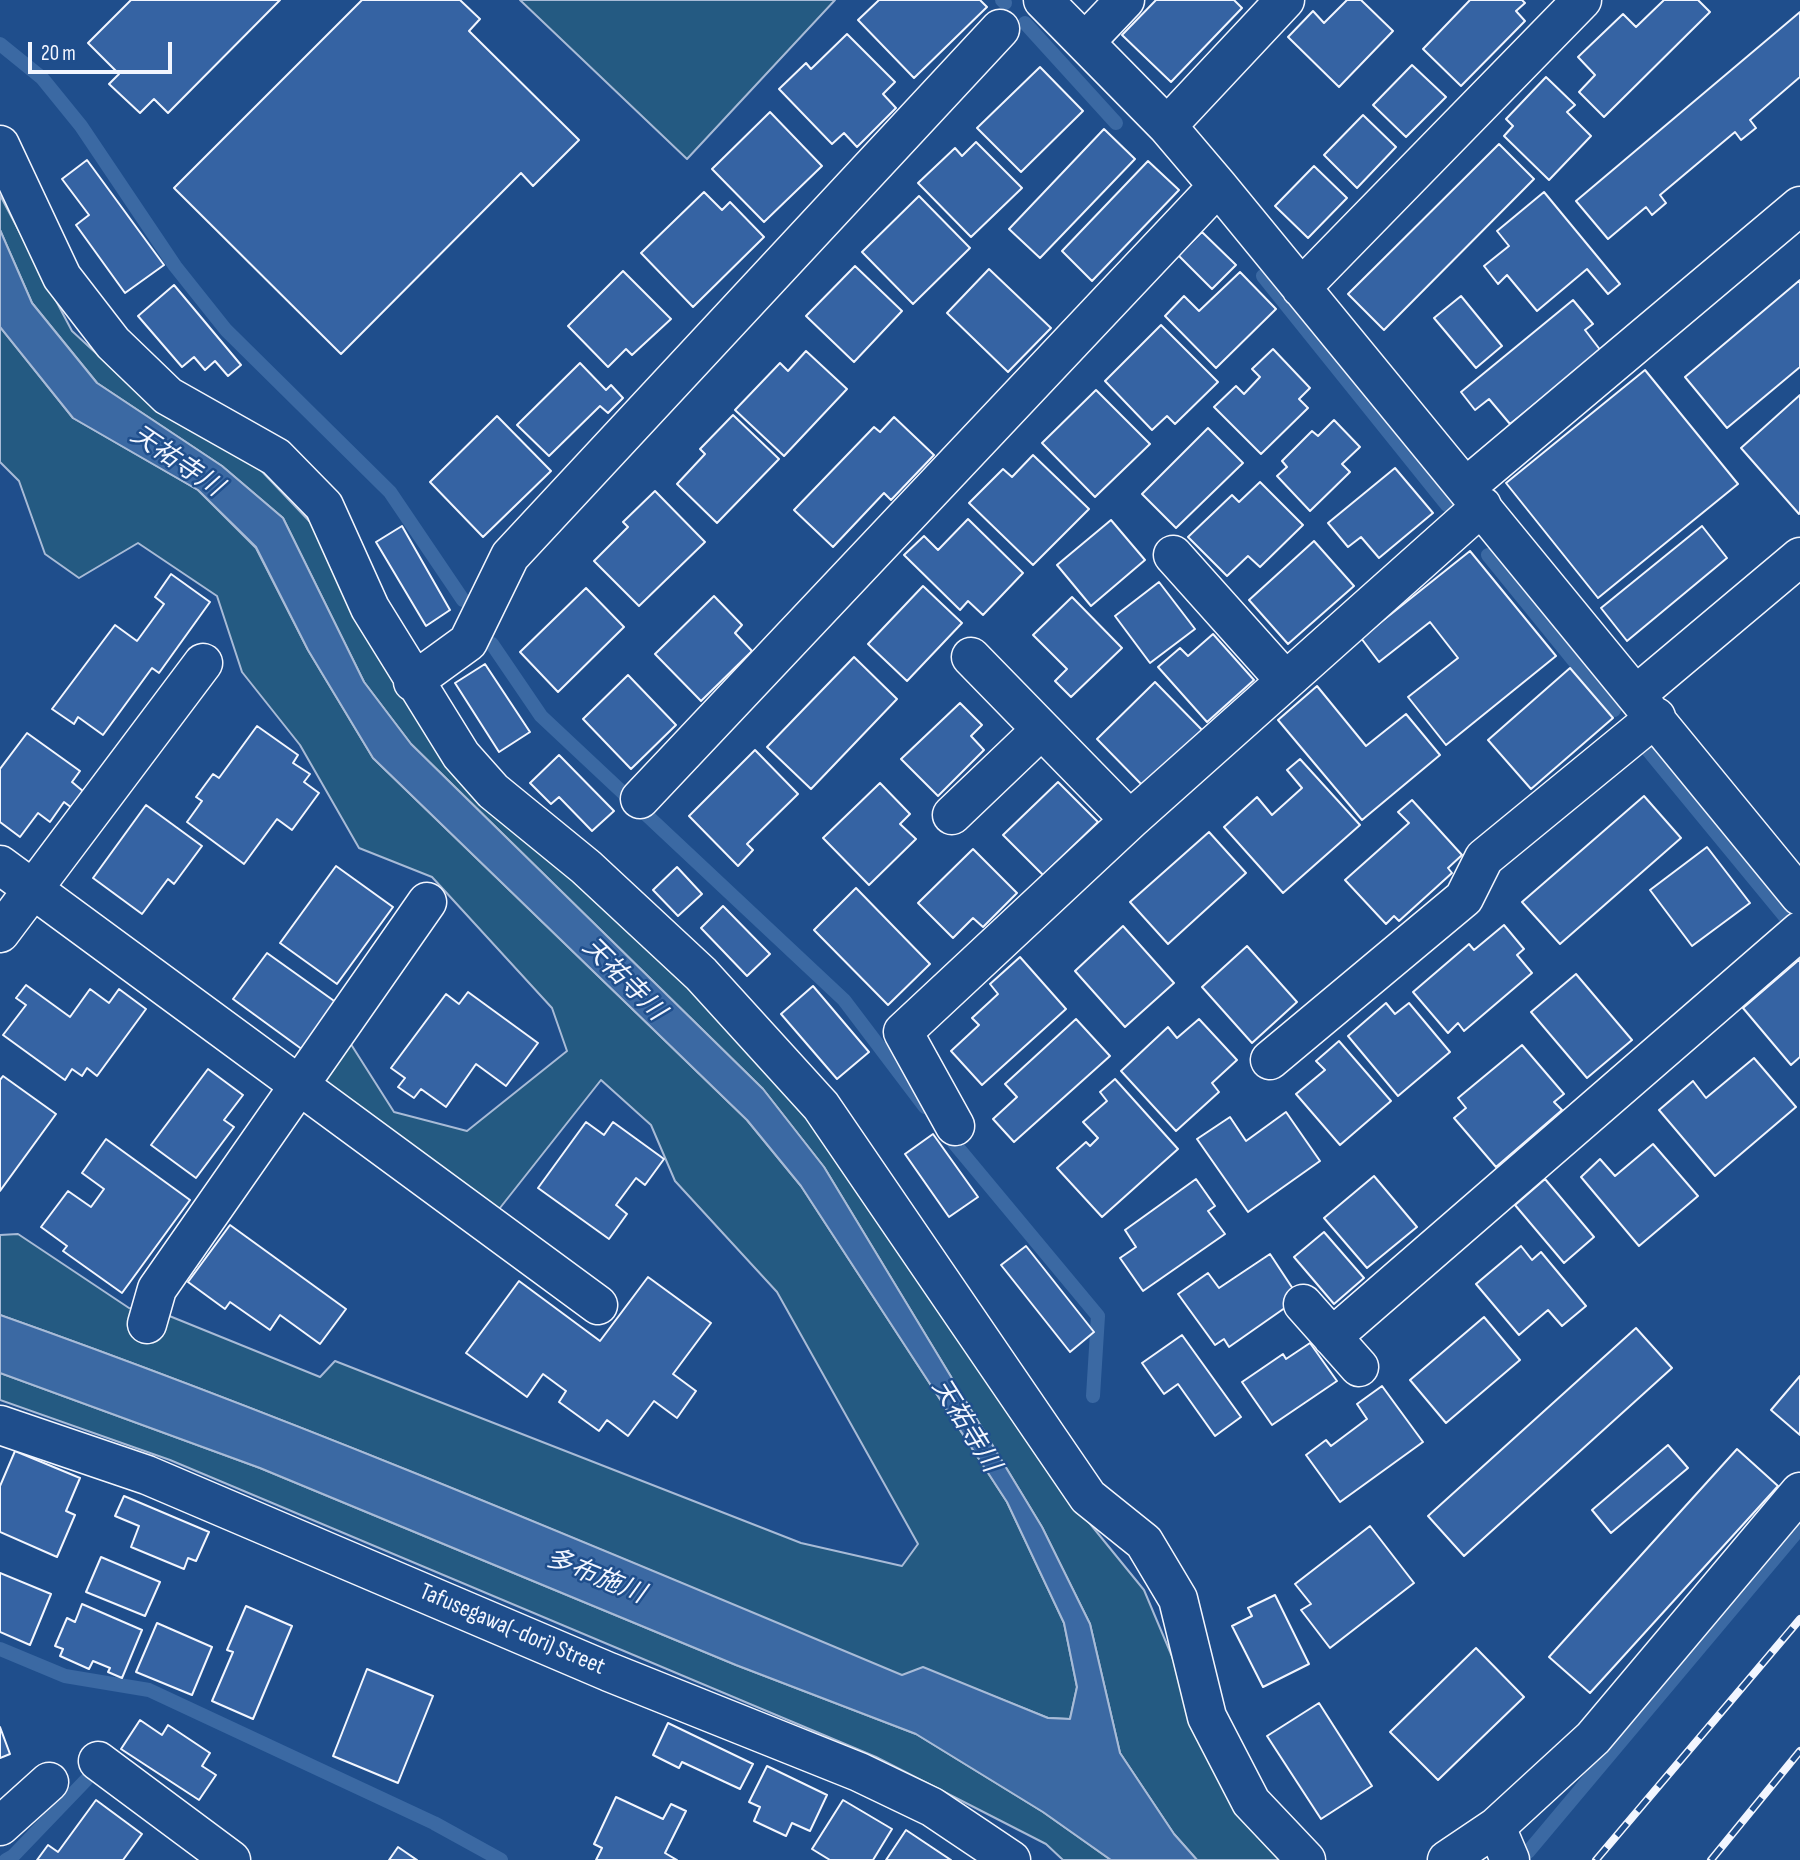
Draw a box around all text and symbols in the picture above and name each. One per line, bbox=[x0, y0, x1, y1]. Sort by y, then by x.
scale bar bbox=[32, 28, 175, 72]
text: 20 m bbox=[41, 41, 76, 66]
water label: 天祐寺川 bbox=[124, 420, 228, 504]
water label: 天祐寺川 bbox=[575, 932, 671, 1028]
water label: 天祐寺川 bbox=[924, 1374, 1006, 1478]
water label: 多布施川 bbox=[541, 1543, 649, 1611]
street label: Tafusegawa(-dori) Street bbox=[415, 1578, 609, 1682]

